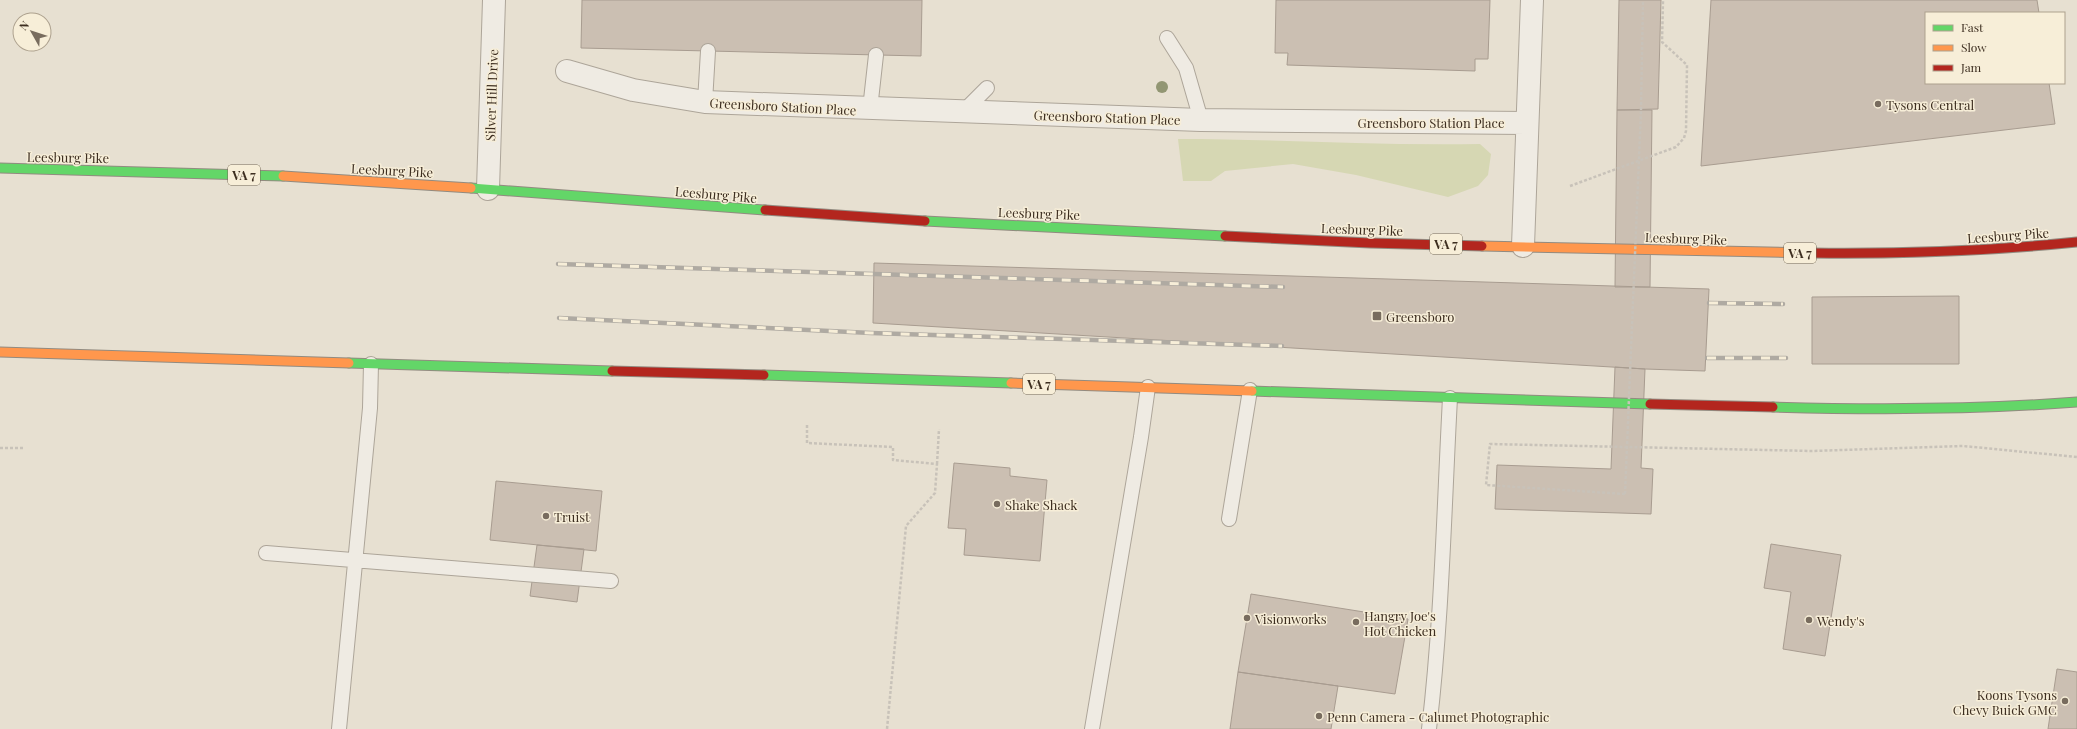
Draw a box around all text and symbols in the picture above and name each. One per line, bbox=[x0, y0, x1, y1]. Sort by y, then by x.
north arrow bbox=[12, 12, 52, 52]
legend bbox=[1925, 12, 2065, 84]
text: N bbox=[16, 18, 32, 33]
text: Fast bbox=[1961, 19, 1984, 35]
text: Slow bbox=[1961, 39, 1987, 55]
street label: Silver Hill Drive bbox=[481, 48, 501, 141]
text: Jam bbox=[1960, 59, 1982, 75]
street label: Greensboro Station Place bbox=[709, 94, 857, 118]
place label: Tysons Central bbox=[1886, 96, 1974, 113]
marker: Tysons Central bbox=[1873, 99, 1883, 109]
street label: Greensboro Station Place bbox=[1033, 106, 1181, 128]
street label: Greensboro Station Place bbox=[1358, 114, 1505, 131]
street label: Leesburg Pike bbox=[27, 148, 110, 166]
street label: Leesburg Pike bbox=[351, 159, 434, 181]
road number: VA 7 bbox=[228, 165, 260, 185]
street label: Leesburg Pike bbox=[674, 182, 758, 206]
street label: Leesburg Pike bbox=[998, 203, 1081, 223]
street label: Leesburg Pike bbox=[1321, 219, 1404, 239]
street label: Leesburg Pike bbox=[1966, 224, 2050, 246]
street label: Leesburg Pike bbox=[1645, 228, 1728, 248]
road number: VA 7 bbox=[1430, 234, 1462, 254]
road number: VA 7 bbox=[1784, 243, 1816, 263]
place label: Greensboro bbox=[1386, 308, 1454, 325]
marker: Greensboro bbox=[1371, 310, 1383, 322]
road number: VA 7 bbox=[1023, 374, 1055, 394]
place label: Shake Shack bbox=[1005, 496, 1078, 513]
marker: Shake Shack bbox=[992, 499, 1002, 509]
place label: Truist bbox=[554, 508, 590, 525]
marker: Truist bbox=[541, 511, 551, 521]
place label: Hangry Joe's Hot Chicken bbox=[1364, 607, 1436, 639]
place label: Visionworks bbox=[1254, 610, 1327, 627]
place label: Wendy's bbox=[1816, 612, 1865, 629]
marker: Visionworks bbox=[1242, 613, 1252, 623]
marker: Wendy's bbox=[1804, 615, 1814, 625]
marker: Hangry Joe's Hot Chicken bbox=[1351, 617, 1361, 627]
place label: Koons Tysons Chevy Buick GMC bbox=[1953, 686, 2057, 718]
marker: Koons Tysons Chevy Buick GMC bbox=[2060, 696, 2070, 706]
place label: Penn Camera - Calumet Photographic bbox=[1327, 708, 1549, 725]
marker: Penn Camera - Calumet Photographic bbox=[1314, 711, 1324, 721]

